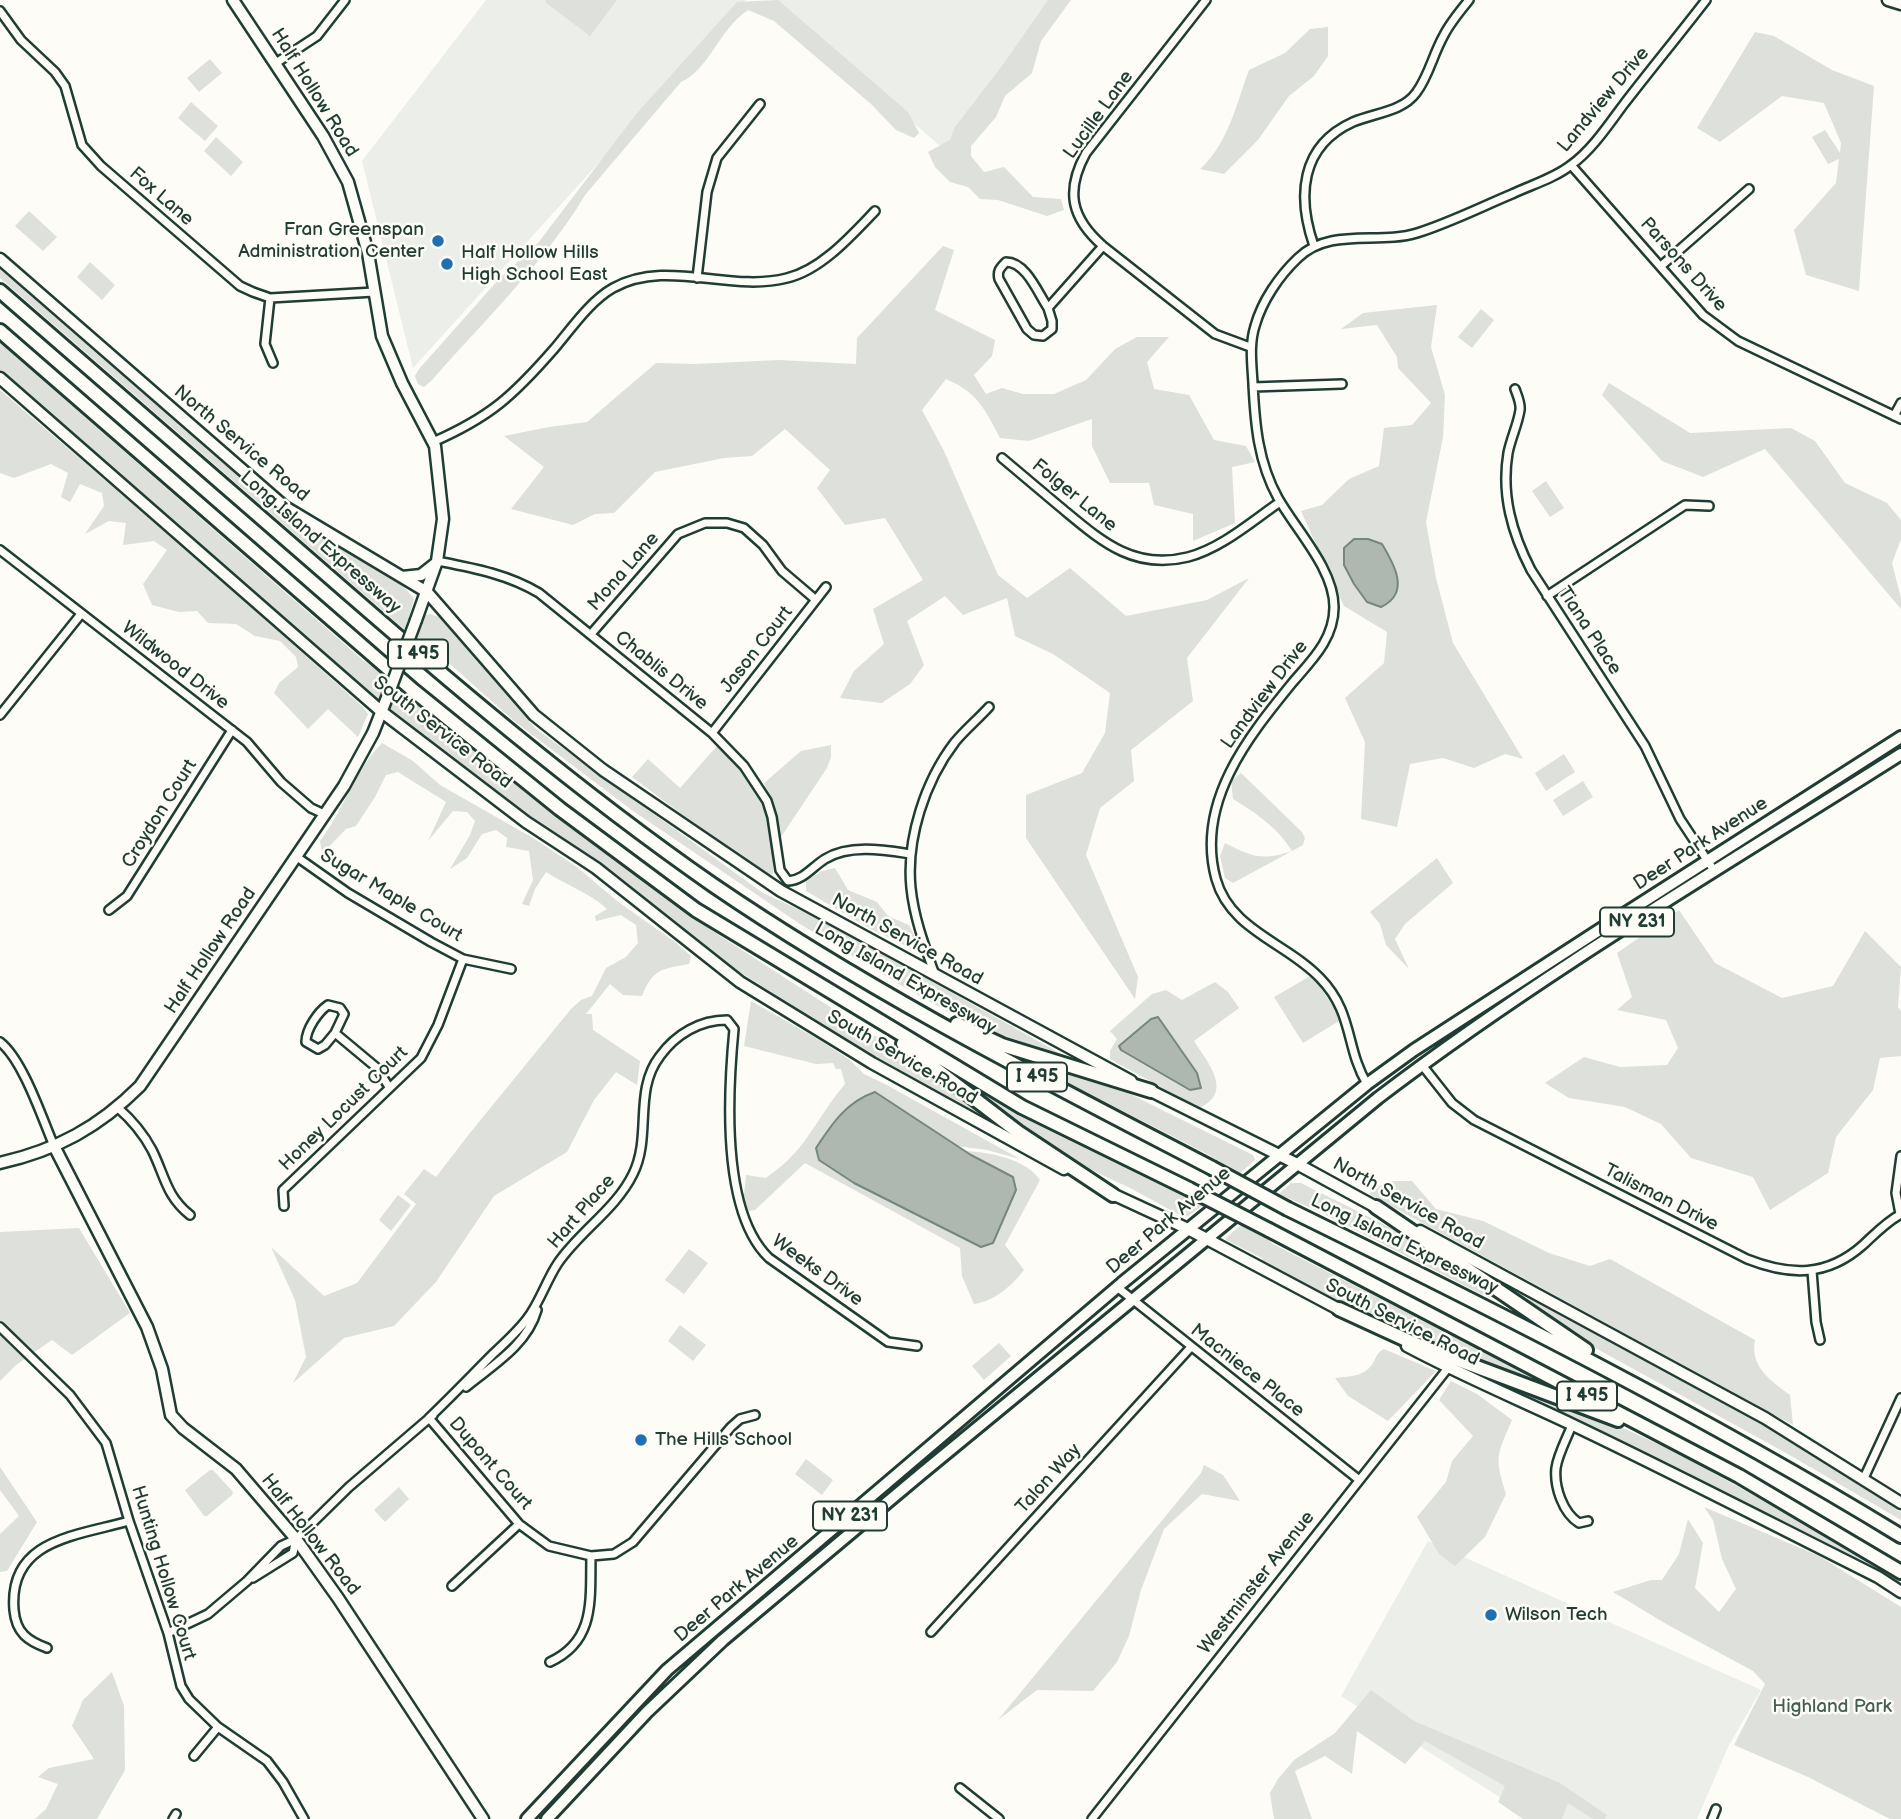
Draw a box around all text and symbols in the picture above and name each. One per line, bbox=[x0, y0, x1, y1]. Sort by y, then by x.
street label: Half Hollow Road bbox=[265, 24, 363, 162]
street label: Landview Drive bbox=[1553, 43, 1655, 157]
street label: Lucille Lane bbox=[1059, 66, 1139, 164]
street label: Fox Lane bbox=[124, 163, 198, 231]
street label: Parsons Drive bbox=[1635, 213, 1731, 317]
place label: Fran Greenspan Administration Center bbox=[238, 219, 424, 263]
marker: Fran Greenspan Administration Center bbox=[430, 233, 446, 249]
place label: Half Hollow Hills High School East bbox=[461, 242, 608, 286]
marker: Half Hollow Hills High School East bbox=[439, 256, 455, 272]
street label: North Service Road bbox=[169, 381, 313, 507]
street label: Folger Lane bbox=[1027, 455, 1121, 537]
street label: Long Island Expressway bbox=[235, 467, 405, 619]
street label: Mona Lane bbox=[584, 528, 664, 616]
street label: Tiana Place bbox=[1552, 583, 1626, 679]
street label: Jason Court bbox=[716, 602, 798, 698]
street label: Wildwood Drive bbox=[117, 617, 233, 715]
street label: Chablis Drive bbox=[610, 626, 712, 716]
street label: Landview Drive bbox=[1217, 636, 1313, 754]
road number: I 495 bbox=[388, 640, 448, 668]
street label: South Service Road bbox=[368, 672, 516, 794]
street label: Croydon Court bbox=[118, 755, 202, 873]
street label: Deer Park Avenue bbox=[1630, 792, 1772, 896]
street label: Sugar Maple Court bbox=[316, 844, 466, 948]
street label: Half Hollow Road bbox=[160, 884, 262, 1018]
street label: North Service Road bbox=[827, 889, 987, 991]
road number: NY 231 bbox=[1600, 908, 1674, 937]
street label: Long Island Expressway bbox=[810, 918, 1000, 1040]
street label: South Service Road bbox=[823, 1006, 981, 1110]
street label: Honey Locust Court bbox=[275, 1042, 413, 1176]
road number: I 495 bbox=[1007, 1062, 1067, 1092]
street label: North Service Road bbox=[1328, 1153, 1488, 1255]
street label: Talisman Drive bbox=[1600, 1159, 1722, 1237]
street label: Deer Park Avenue bbox=[1102, 1162, 1236, 1280]
street label: Hart Place bbox=[544, 1170, 620, 1254]
street label: Long Island Expressway bbox=[1307, 1190, 1501, 1300]
street label: Weeks Drive bbox=[767, 1230, 867, 1312]
street label: South Service Road bbox=[1321, 1274, 1483, 1372]
street label: Macniece Place bbox=[1185, 1319, 1309, 1423]
road number: I 495 bbox=[1557, 1381, 1617, 1410]
street label: Dupont Court bbox=[444, 1413, 536, 1515]
place label: The Hills School bbox=[655, 1429, 792, 1451]
marker: The Hills School bbox=[633, 1432, 649, 1448]
street label: Talon Way bbox=[1012, 1439, 1086, 1519]
street label: Half Hollow Road bbox=[256, 1470, 364, 1600]
street label: Hunting Hollow Court bbox=[126, 1483, 200, 1663]
road number: NY 231 bbox=[813, 1502, 887, 1531]
street label: Westminster Avenue bbox=[1194, 1507, 1320, 1659]
street label: Deer Park Avenue bbox=[670, 1530, 804, 1648]
place label: Wilson Tech bbox=[1505, 1604, 1607, 1626]
marker: Wilson Tech bbox=[1483, 1607, 1499, 1623]
park label: Highland Park bbox=[1772, 1696, 1892, 1718]

